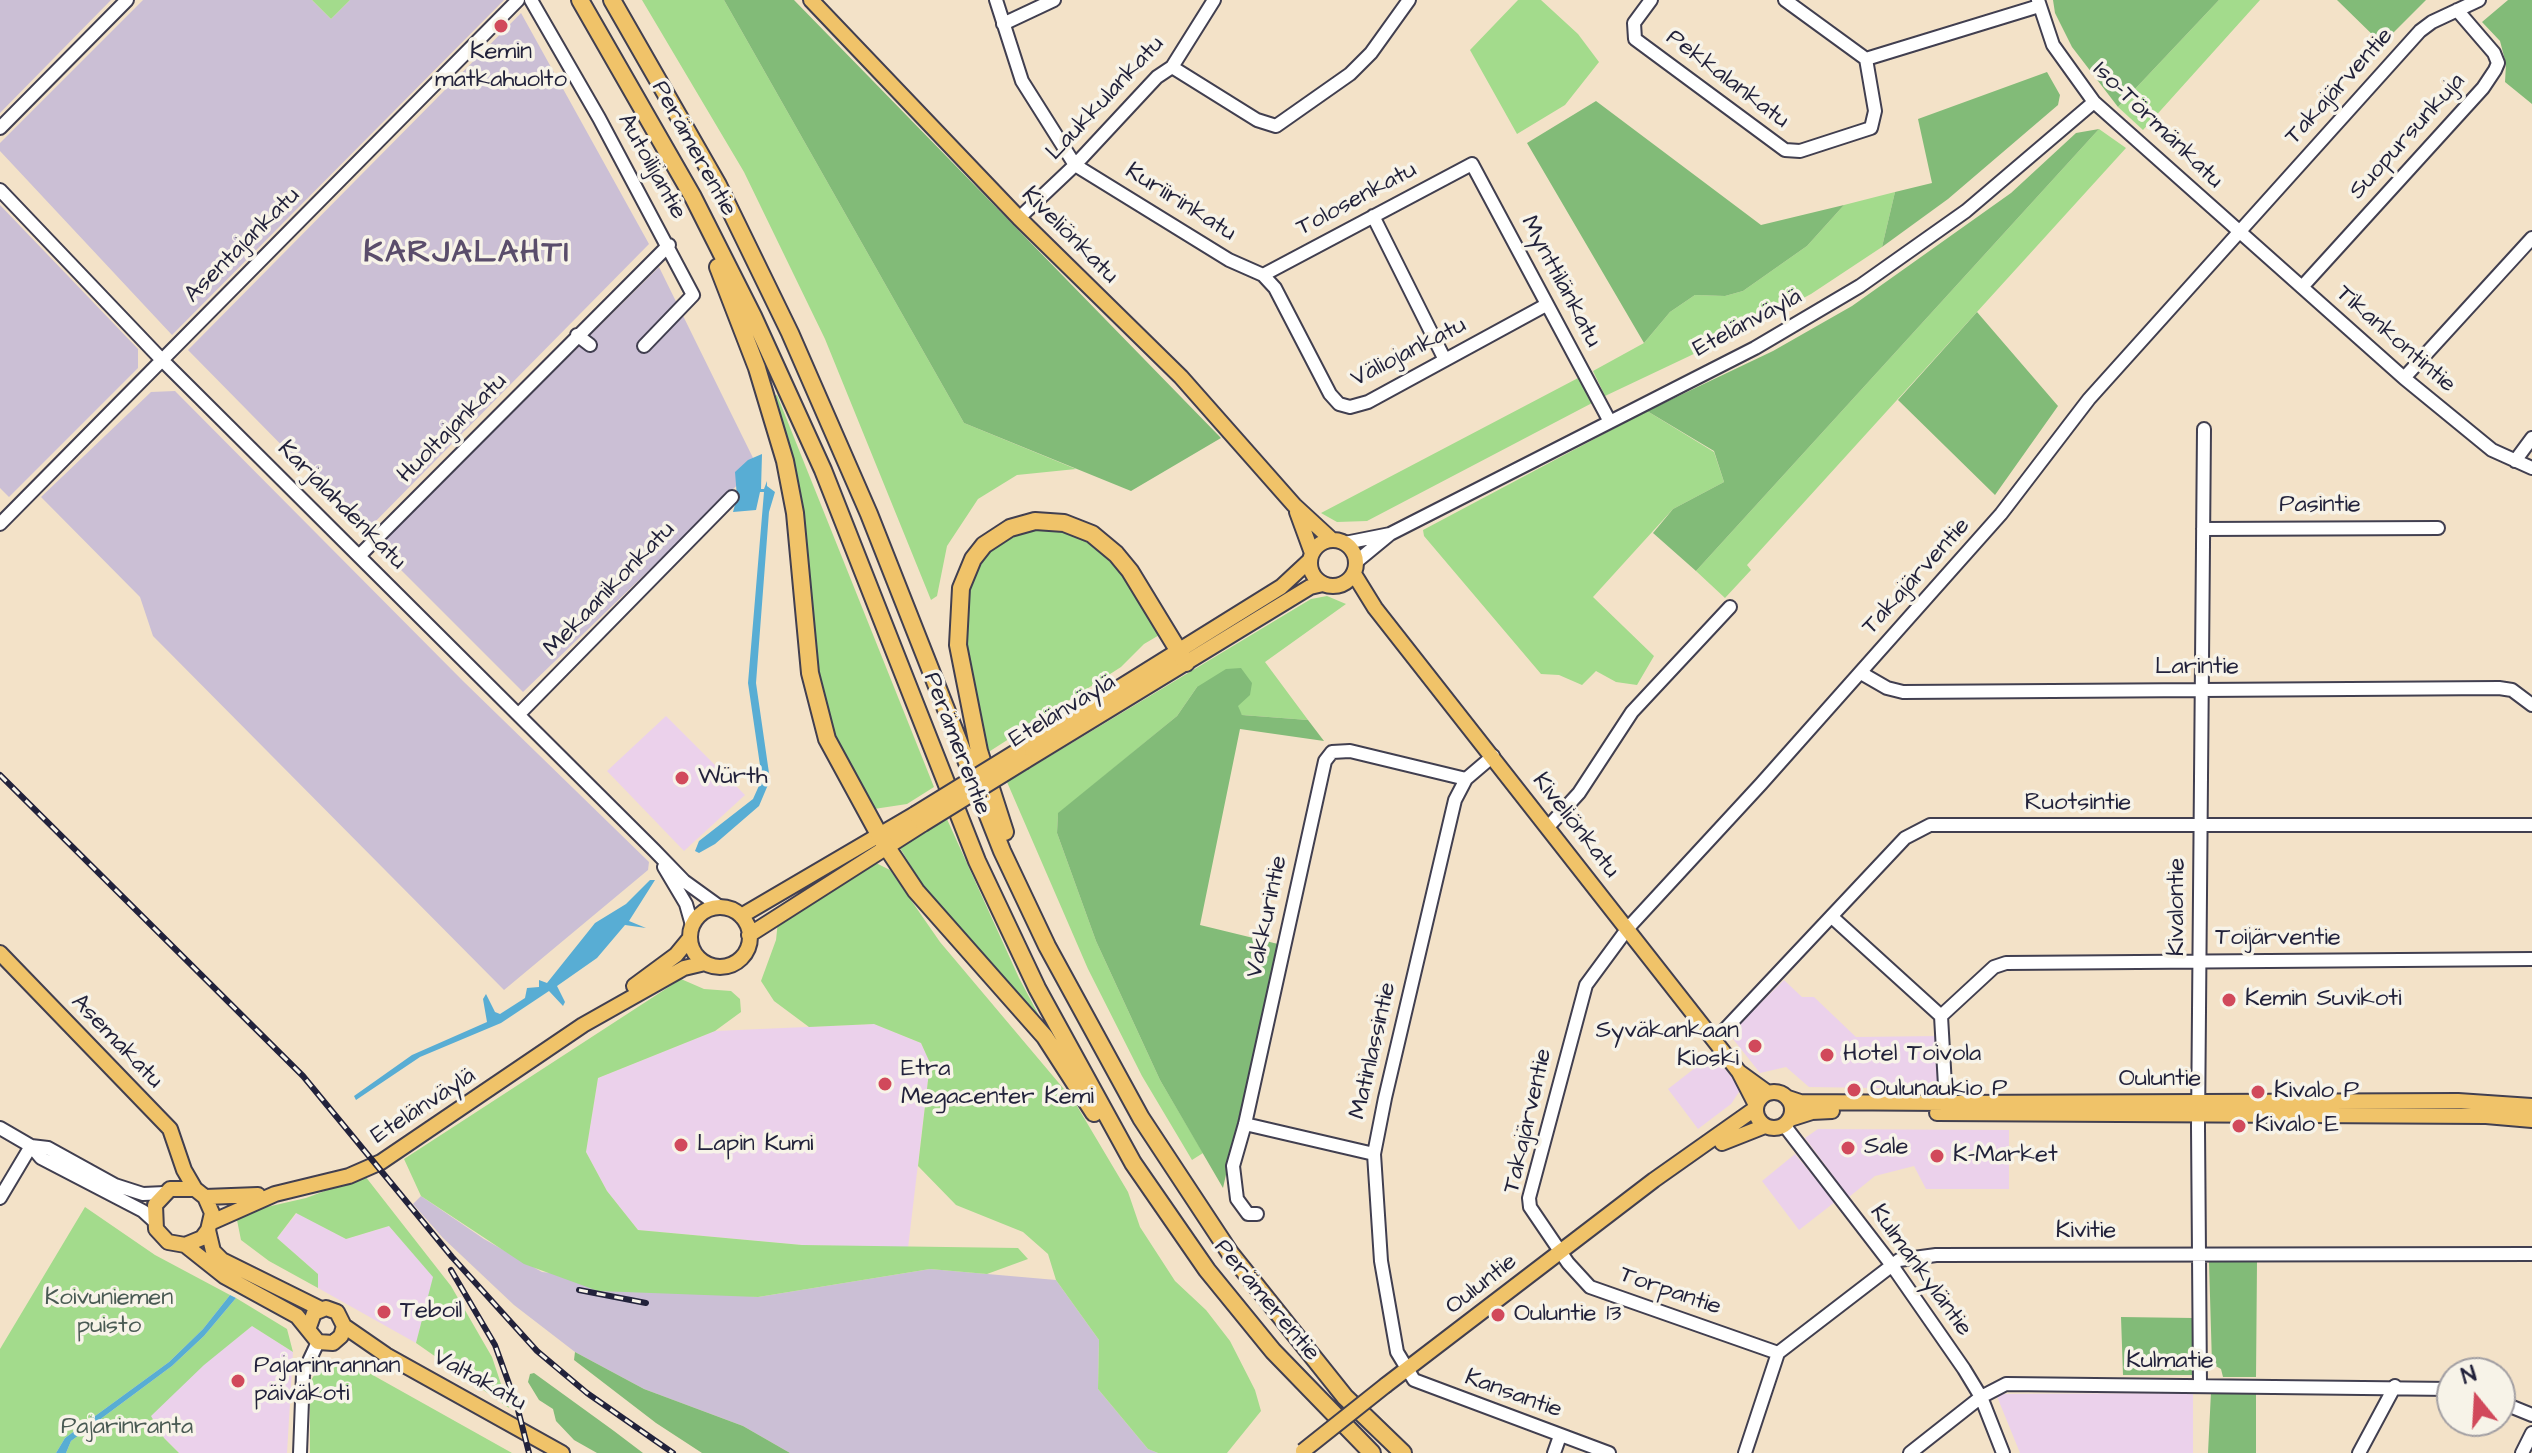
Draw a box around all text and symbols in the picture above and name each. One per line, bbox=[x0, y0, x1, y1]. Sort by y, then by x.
marker: Kemin matkahuolto bbox=[492, 17, 510, 35]
street label: Takajärventie bbox=[2280, 23, 2400, 151]
street label: Pekkalankatu bbox=[1660, 24, 1794, 136]
street label: Laukkulankatu bbox=[1041, 31, 1171, 167]
place label: Kemin matkahuolto bbox=[435, 39, 567, 95]
street label: Iso-Törmänkatu bbox=[2086, 57, 2228, 195]
street label: Suopursunkuja bbox=[2344, 68, 2472, 206]
street label: Perämerentie bbox=[644, 76, 742, 222]
street label: Autoilijantie bbox=[610, 109, 692, 225]
street label: Tolosenkatu bbox=[1292, 156, 1422, 244]
street label: Kuriirinkatu bbox=[1119, 158, 1241, 248]
street label: Asentajankatu bbox=[179, 182, 307, 310]
street label: Kiveliönkatu bbox=[1015, 182, 1123, 290]
street label: Mynttilänkatu bbox=[1513, 211, 1607, 353]
district label: KARJALAHTI bbox=[364, 235, 570, 273]
street label: Tikankontintie bbox=[2329, 280, 2461, 400]
street label: Etelänväylä bbox=[1689, 283, 1807, 365]
street label: Väliojankatu bbox=[1347, 312, 1471, 394]
street label: Huoltajankatu bbox=[392, 368, 514, 490]
street label: Karjalahdenkatu bbox=[271, 436, 411, 576]
street label: Pasintie bbox=[2279, 492, 2361, 520]
street label: Takajärventie bbox=[1857, 513, 1977, 641]
street label: Mekaanikonkatu bbox=[538, 516, 682, 664]
street label: Larintie bbox=[2155, 654, 2239, 682]
street label: Perämerentie bbox=[916, 669, 996, 819]
street label: Etelänväylä bbox=[1005, 669, 1121, 755]
place label: Würth bbox=[698, 764, 768, 792]
street label: Kiveliönkatu bbox=[1525, 768, 1625, 884]
marker: Würth bbox=[673, 769, 691, 787]
street label: Ruotsintie bbox=[2025, 790, 2131, 818]
street label: Vakkurintie bbox=[1241, 853, 1295, 981]
street label: Kivalontie bbox=[2164, 858, 2192, 956]
street label: Toijärventie bbox=[2215, 925, 2341, 953]
street label: Matinlassintie bbox=[1344, 980, 1404, 1122]
place label: Kemin Suvikoti bbox=[2245, 986, 2402, 1014]
street label: Asemakatu bbox=[64, 989, 168, 1095]
marker: Kemin Suvikoti bbox=[2220, 991, 2238, 1009]
place label: Syväkankaan Kioski bbox=[1596, 1018, 1739, 1074]
marker: Syväkankaan Kioski bbox=[1746, 1037, 1764, 1055]
place label: Hotel Toivola bbox=[1843, 1041, 1981, 1069]
street label: Takajärventie bbox=[1498, 1046, 1560, 1196]
marker: Hotel Toivola bbox=[1818, 1046, 1836, 1064]
place label: Etra Megacenter Kemi bbox=[901, 1056, 1094, 1112]
street label: Etelänväylä bbox=[366, 1063, 482, 1151]
street label: Ouluntie bbox=[2119, 1066, 2201, 1094]
marker: Etra Megacenter Kemi bbox=[876, 1075, 894, 1093]
place label: Oulunaukio P bbox=[1870, 1076, 2007, 1104]
place label: Kivalo P bbox=[2274, 1078, 2359, 1106]
marker: Oulunaukio P bbox=[1845, 1081, 1863, 1099]
marker: Kivalo P bbox=[2249, 1083, 2267, 1101]
place label: Kivalo E bbox=[2255, 1112, 2339, 1140]
marker: Kivalo E bbox=[2230, 1117, 2248, 1135]
place label: Lapin Kumi bbox=[697, 1131, 813, 1159]
place label: Sale bbox=[1864, 1134, 1908, 1162]
marker: Lapin Kumi bbox=[672, 1136, 690, 1154]
marker: Sale bbox=[1839, 1139, 1857, 1157]
place label: K-Market bbox=[1953, 1142, 2058, 1170]
marker: K-Market bbox=[1928, 1147, 1946, 1165]
street label: Kulmankyläntie bbox=[1863, 1200, 1977, 1342]
street label: Kivitie bbox=[2056, 1218, 2116, 1246]
street label: Perämerentie bbox=[1207, 1234, 1325, 1368]
street label: Ouluntie bbox=[1441, 1248, 1523, 1322]
street label: Torpantie bbox=[1615, 1261, 1725, 1323]
park label: Koivuniemen puisto bbox=[45, 1285, 173, 1341]
place label: Teboil bbox=[400, 1298, 462, 1326]
place label: Ouluntie 13 bbox=[1514, 1301, 1621, 1329]
marker: Teboil bbox=[375, 1303, 393, 1321]
marker: Ouluntie 13 bbox=[1489, 1306, 1507, 1324]
street label: Valtakatu bbox=[428, 1344, 530, 1418]
street label: Kulmatie bbox=[2126, 1348, 2214, 1376]
place label: Pajarinrannan päiväkoti bbox=[254, 1353, 401, 1409]
north arrow bbox=[2436, 1357, 2516, 1437]
text: N bbox=[2458, 1359, 2480, 1392]
street label: Kansantie bbox=[1460, 1364, 1566, 1426]
marker: Pajarinrannan päiväkoti bbox=[229, 1372, 247, 1390]
park label: Pajarinranta bbox=[61, 1414, 193, 1442]

